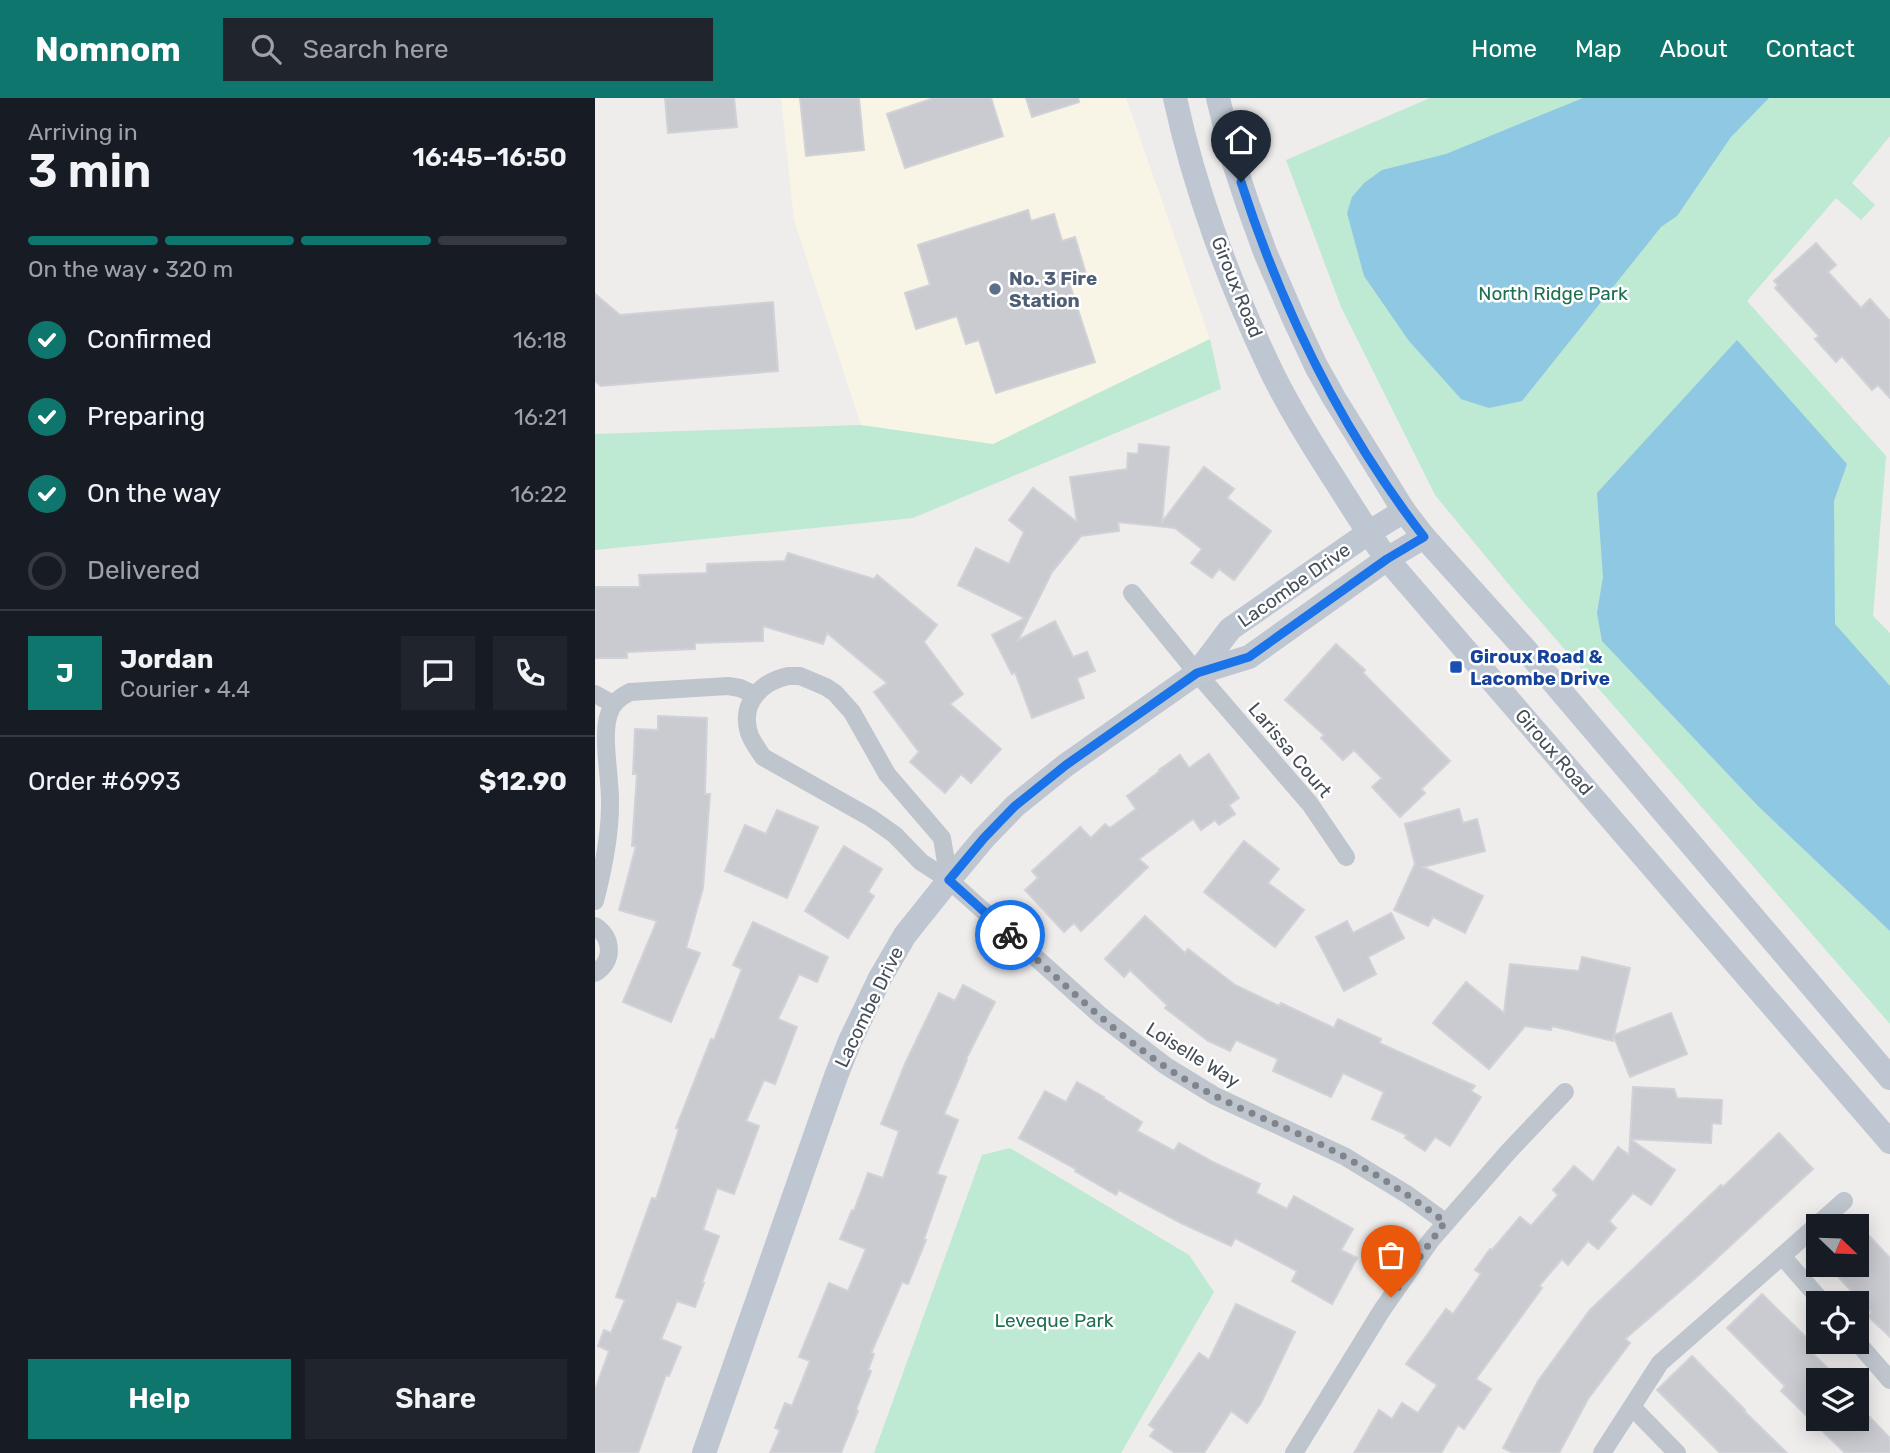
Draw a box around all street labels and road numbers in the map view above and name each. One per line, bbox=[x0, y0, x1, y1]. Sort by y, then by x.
street label: Giroux Road bbox=[1206, 233, 1268, 341]
street label: Lacombe Drive bbox=[1233, 538, 1355, 632]
street label: Larissa Court bbox=[1244, 698, 1337, 803]
street label: Giroux Road bbox=[1510, 704, 1598, 800]
street label: Lacombe Drive bbox=[830, 943, 908, 1071]
street label: Loiselle Way bbox=[1142, 1017, 1244, 1093]

